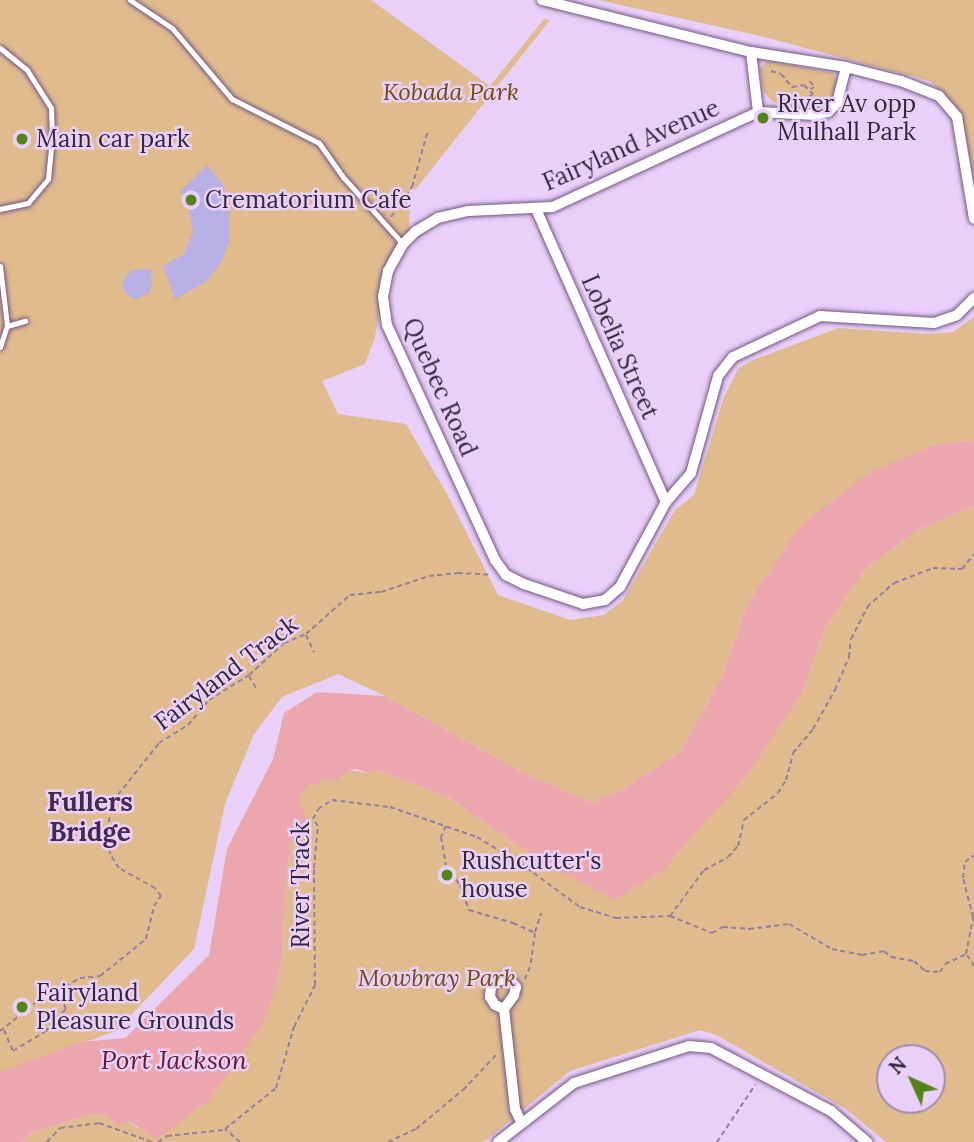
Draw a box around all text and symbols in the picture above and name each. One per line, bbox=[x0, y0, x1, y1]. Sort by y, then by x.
park label: Kobada Park bbox=[383, 78, 519, 106]
place label: River Av opp Mulhall Park bbox=[777, 90, 916, 146]
street label: Fairyland Avenue bbox=[538, 93, 724, 197]
marker: River Av opp Mulhall Park bbox=[755, 110, 771, 126]
place label: Main car park bbox=[36, 125, 190, 153]
marker: Main car park bbox=[14, 131, 30, 147]
place label: Crematorium Cafe bbox=[205, 186, 411, 214]
marker: Crematorium Cafe bbox=[183, 192, 199, 208]
street label: Lobelia Street bbox=[575, 270, 665, 424]
street label: Quebec Road bbox=[397, 314, 483, 460]
street label: Fairyland Track bbox=[149, 610, 303, 736]
district label: Fullers Bridge bbox=[47, 786, 133, 848]
street label: River Track bbox=[287, 822, 315, 948]
place label: Rushcutter's house bbox=[461, 847, 601, 903]
marker: Rushcutter's house bbox=[439, 867, 455, 883]
park label: Mowbray Park bbox=[358, 964, 516, 992]
place label: Fairyland Pleasure Grounds bbox=[36, 979, 234, 1035]
marker: Fairyland Pleasure Grounds bbox=[14, 999, 30, 1015]
water label: Port Jackson bbox=[101, 1044, 247, 1076]
north arrow bbox=[876, 1044, 946, 1114]
text: N bbox=[884, 1052, 911, 1079]

